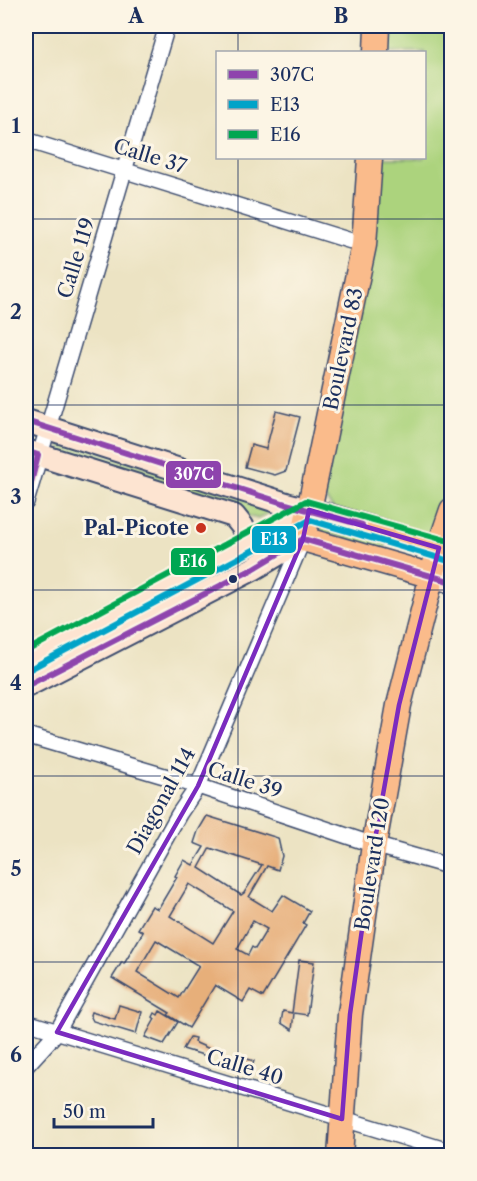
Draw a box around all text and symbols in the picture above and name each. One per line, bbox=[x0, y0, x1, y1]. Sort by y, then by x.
text: A bbox=[127, 4, 144, 28]
text: B bbox=[334, 4, 349, 28]
legend bbox=[216, 51, 426, 159]
text: 307C bbox=[270, 64, 314, 86]
text: E13 bbox=[270, 94, 300, 116]
text: 1 bbox=[12, 114, 21, 138]
text: E16 bbox=[270, 124, 301, 146]
street label: Calle 37 bbox=[111, 134, 190, 179]
street label: Calle 119 bbox=[52, 215, 100, 301]
street label: Boulevard 83 bbox=[318, 286, 368, 412]
text: 2 bbox=[10, 300, 22, 324]
line badge: 307C bbox=[165, 460, 222, 489]
text: 307C bbox=[174, 464, 214, 484]
text: 3 bbox=[10, 485, 22, 509]
place label: Pal-Picote bbox=[84, 516, 189, 540]
marker: Pal-Picote bbox=[194, 521, 208, 535]
line badge: E13 bbox=[251, 525, 297, 554]
text: E13 bbox=[260, 529, 288, 549]
line badge: E16 bbox=[170, 547, 216, 576]
text: E16 bbox=[179, 551, 208, 571]
unlabelled marker bbox=[227, 573, 239, 585]
text: 4 bbox=[10, 671, 22, 695]
street label: Diagonal 114 bbox=[122, 743, 200, 859]
street label: Calle 39 bbox=[205, 757, 285, 803]
street label: Boulevard 120 bbox=[350, 796, 394, 932]
text: 5 bbox=[10, 857, 22, 881]
text: 6 bbox=[10, 1043, 22, 1067]
street label: Calle 40 bbox=[204, 1044, 286, 1090]
scale bar bbox=[54, 1091, 153, 1129]
text: 50 m bbox=[63, 1101, 106, 1123]

